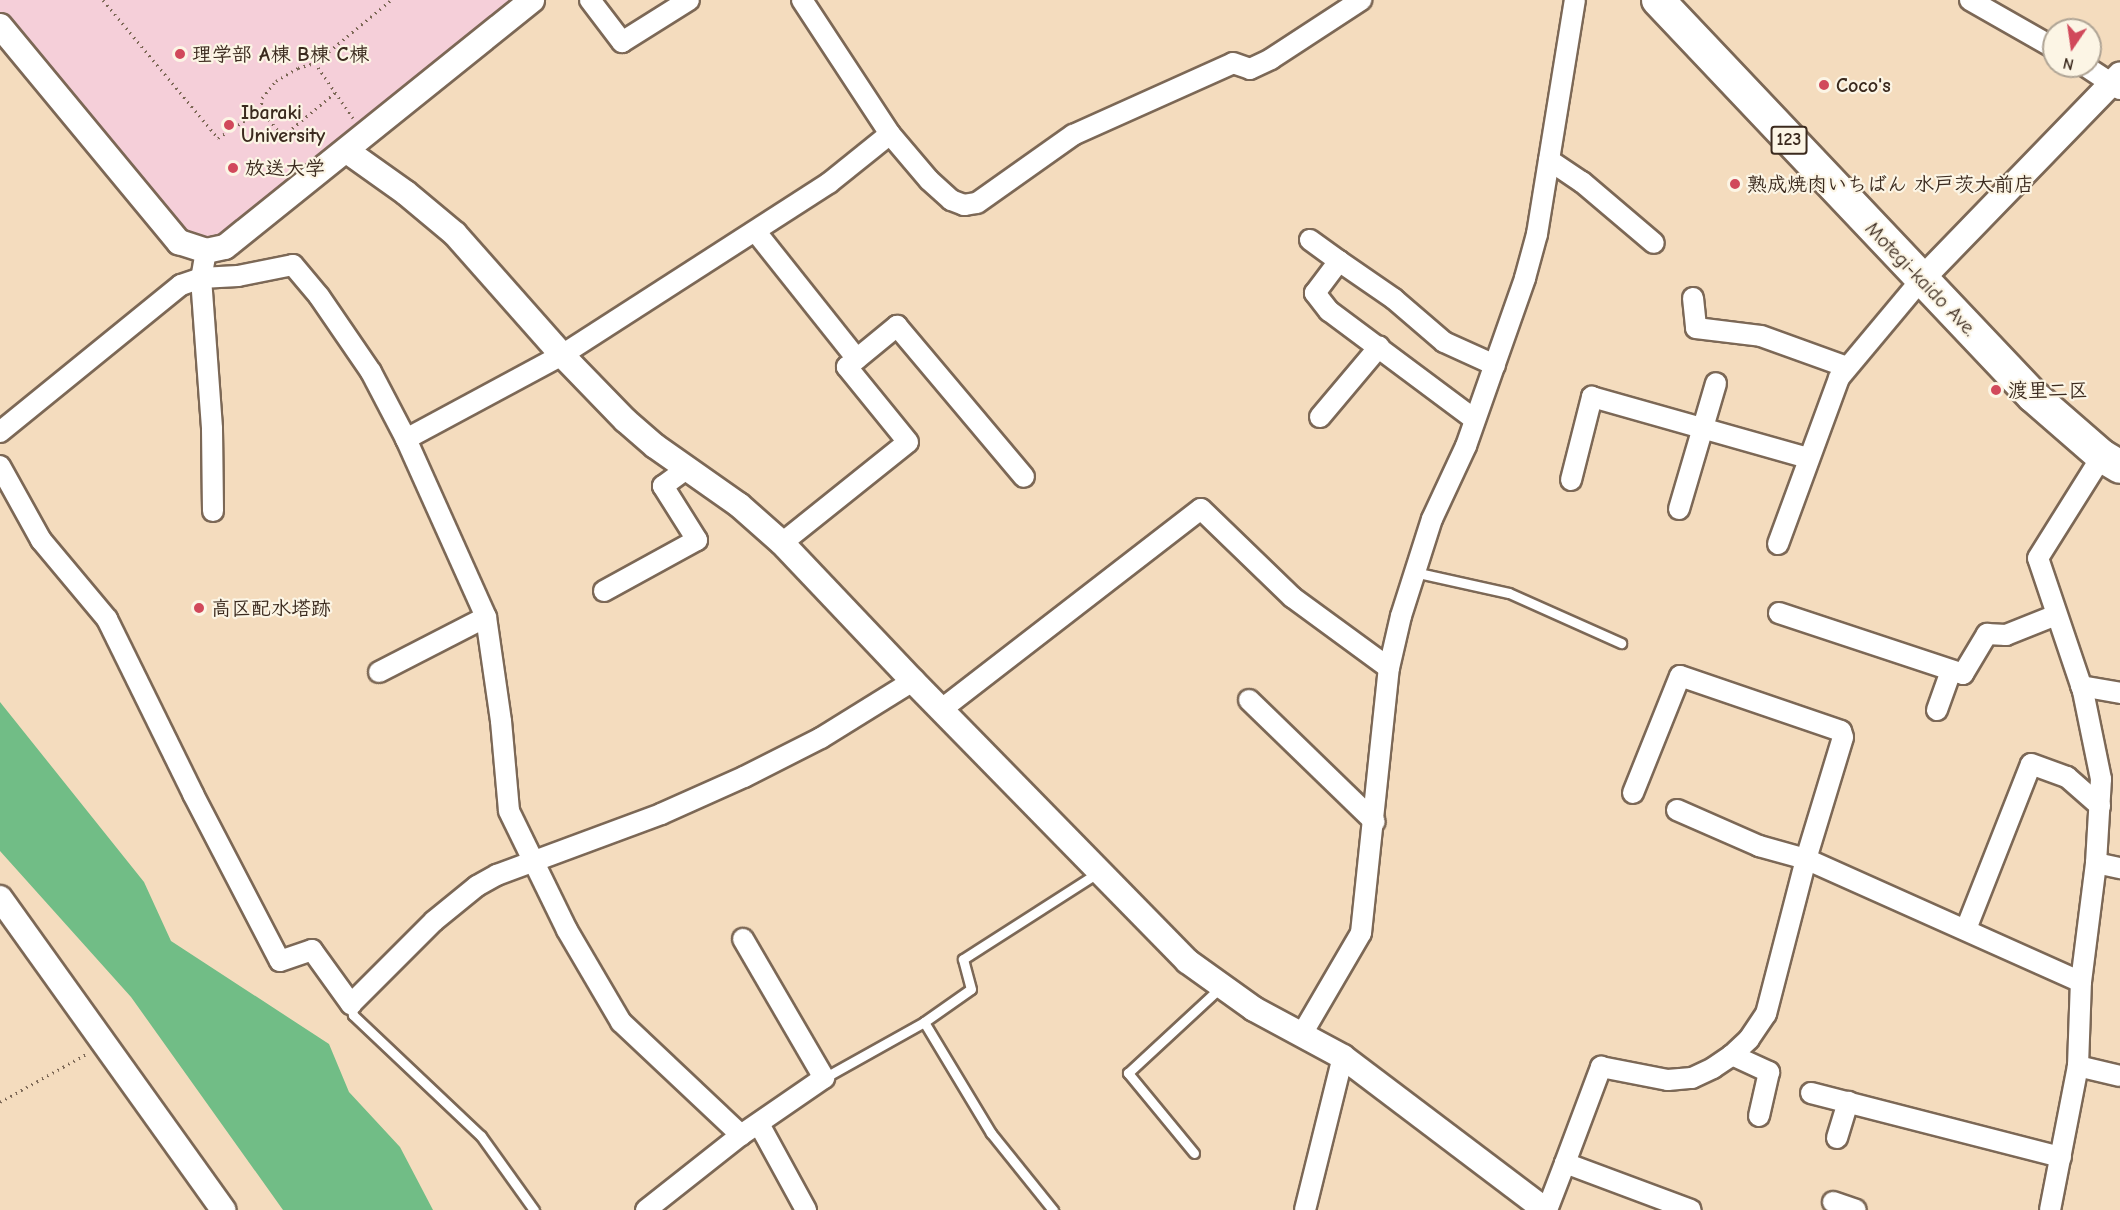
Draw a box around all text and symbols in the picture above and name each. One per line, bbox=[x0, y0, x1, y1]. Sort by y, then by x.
north arrow bbox=[2042, 18, 2102, 78]
place label: 理学部 A棟 B棟 C棟 bbox=[192, 42, 369, 66]
marker: 理学部 A棟 B棟 C棟 bbox=[173, 47, 187, 61]
text: N bbox=[2061, 54, 2076, 74]
place label: Coco's bbox=[1836, 73, 1891, 97]
marker: Coco's bbox=[1817, 78, 1831, 92]
place label: Ibaraki University bbox=[241, 101, 325, 148]
marker: Ibaraki University bbox=[222, 118, 236, 132]
road number: 123 bbox=[1770, 125, 1808, 155]
place label: 放送大学 bbox=[245, 156, 325, 180]
marker: 放送大学 bbox=[226, 161, 240, 175]
place label: 熟成焼肉いちばん 水戸茨大前店 bbox=[1747, 172, 2034, 196]
marker: 熟成焼肉いちばん 水戸茨大前店 bbox=[1728, 177, 1742, 191]
street label: Motegi-kaido Ave. bbox=[1860, 217, 1982, 341]
place label: 渡里二区 bbox=[2008, 378, 2088, 402]
marker: 渡里二区 bbox=[1989, 383, 2003, 397]
place label: 高区配水塔跡 bbox=[211, 596, 331, 620]
marker: 高区配水塔跡 bbox=[192, 601, 206, 615]

